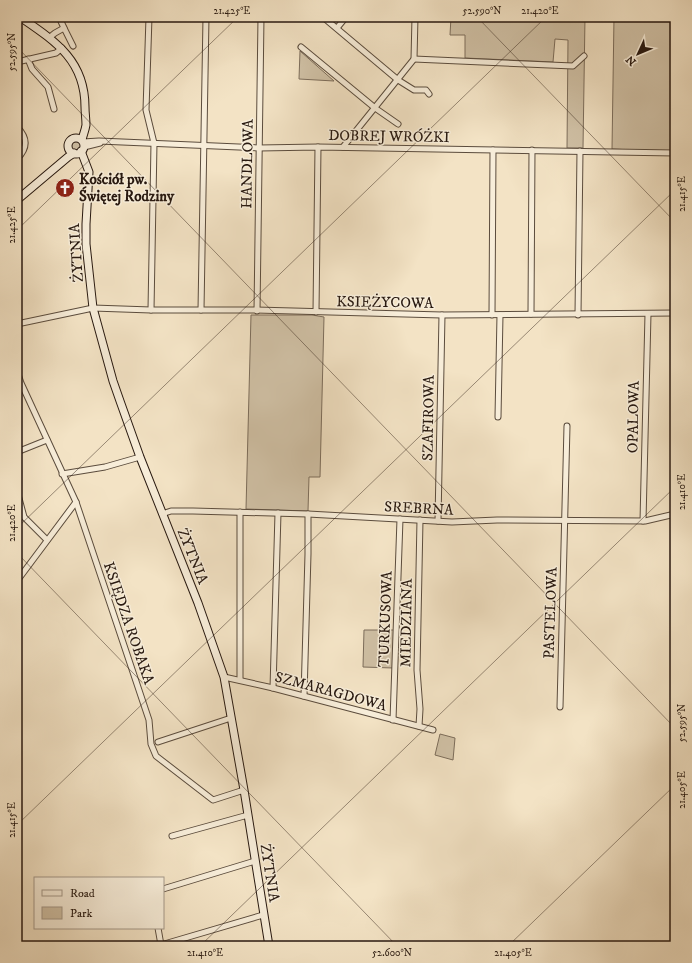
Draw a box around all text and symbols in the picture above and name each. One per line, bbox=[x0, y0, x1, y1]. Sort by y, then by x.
text: 21.425°E bbox=[214, 5, 250, 17]
text: 52.590°N bbox=[462, 5, 502, 17]
text: 21.420°E bbox=[521, 5, 559, 17]
text: 52.595°N bbox=[6, 33, 18, 71]
north arrow bbox=[618, 34, 658, 74]
text: N bbox=[623, 52, 640, 68]
street label: HANDLOWA bbox=[237, 119, 258, 209]
street label: DOBREJ WRÓŻKI bbox=[328, 126, 450, 147]
place label: Kościół pw. Świętej Rodziny bbox=[79, 170, 175, 206]
text: 21.415°E bbox=[676, 176, 688, 212]
church icon: Kościół pw. Świętej Rodziny bbox=[54, 177, 76, 199]
text: 21.425°E bbox=[6, 207, 18, 243]
street label: ŻYTNIA bbox=[65, 223, 88, 283]
street label: KSIĘŻYCOWA bbox=[336, 292, 434, 313]
street label: SZAFIROWA bbox=[418, 375, 439, 461]
street label: OPALOWA bbox=[623, 380, 644, 453]
text: 21.410°E bbox=[676, 474, 688, 510]
street label: SREBRNA bbox=[384, 497, 455, 520]
text: 21.420°E bbox=[6, 504, 18, 542]
street label: ŻYTNIA bbox=[173, 525, 213, 587]
street label: KSIĘDZA ROBAKA bbox=[99, 559, 159, 687]
street label: PASTELOWA bbox=[539, 566, 562, 659]
street label: TURKUSOWA bbox=[374, 570, 397, 667]
street label: MIEDZIANA bbox=[396, 578, 417, 667]
street label: SZMARAGDOWA bbox=[273, 667, 389, 716]
text: 52.595°N bbox=[676, 704, 688, 742]
text: 21.405°E bbox=[676, 771, 688, 809]
text: 21.415°E bbox=[6, 802, 18, 838]
street label: ŻYTNIA bbox=[256, 843, 284, 904]
legend bbox=[34, 877, 164, 929]
text: Road bbox=[70, 886, 95, 901]
text: Park bbox=[70, 906, 92, 921]
text: 21.410°E bbox=[187, 947, 223, 959]
text: 52.600°N bbox=[372, 947, 412, 959]
text: 21.405°E bbox=[494, 947, 532, 959]

